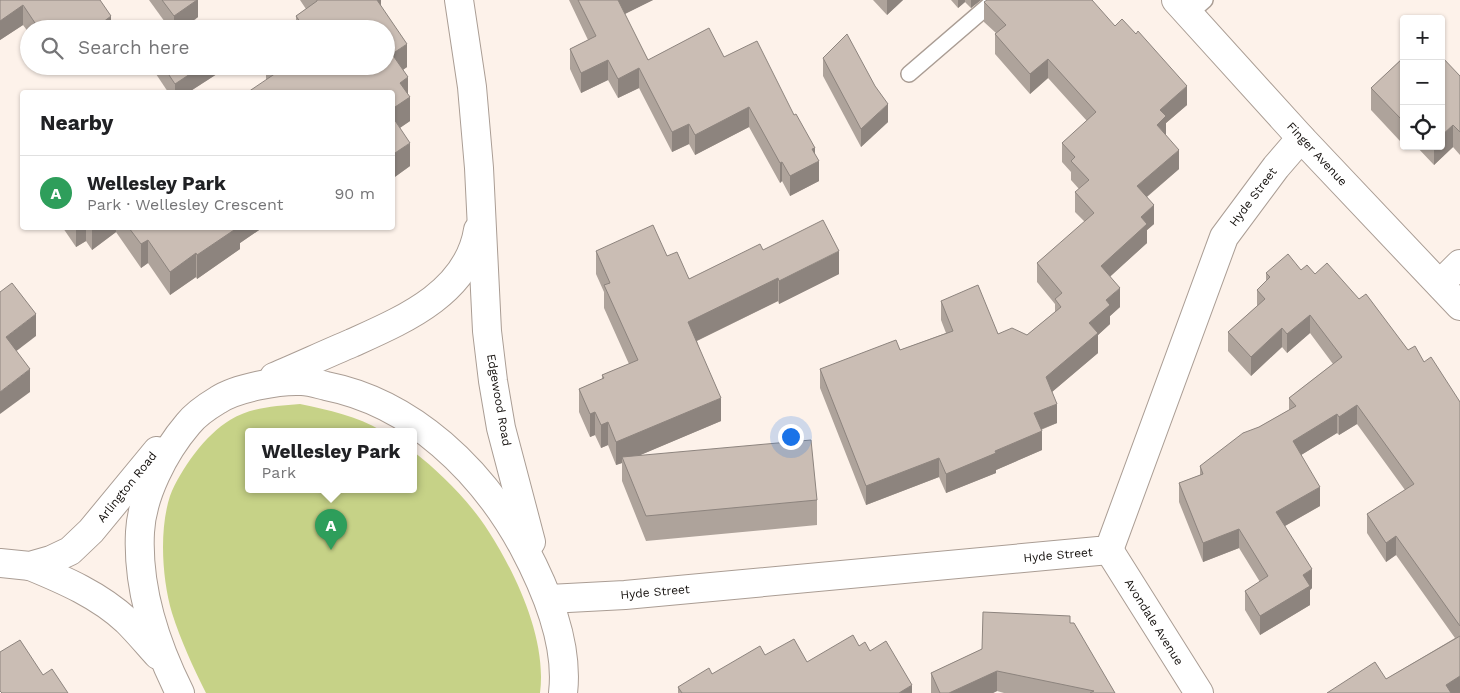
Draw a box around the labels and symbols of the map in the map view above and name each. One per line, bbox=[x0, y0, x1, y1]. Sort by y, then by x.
street label: Finger Avenue bbox=[1284, 119, 1350, 189]
street label: Hyde Street bbox=[1226, 165, 1280, 229]
street label: Edgewood Road bbox=[484, 353, 514, 447]
your location bbox=[778, 424, 804, 450]
street label: Arlington Road bbox=[94, 449, 160, 525]
pin: A bbox=[315, 509, 347, 550]
street label: Hyde Street bbox=[1023, 545, 1093, 565]
street label: Avondale Avenue bbox=[1122, 576, 1186, 668]
street label: Hyde Street bbox=[620, 582, 690, 602]

